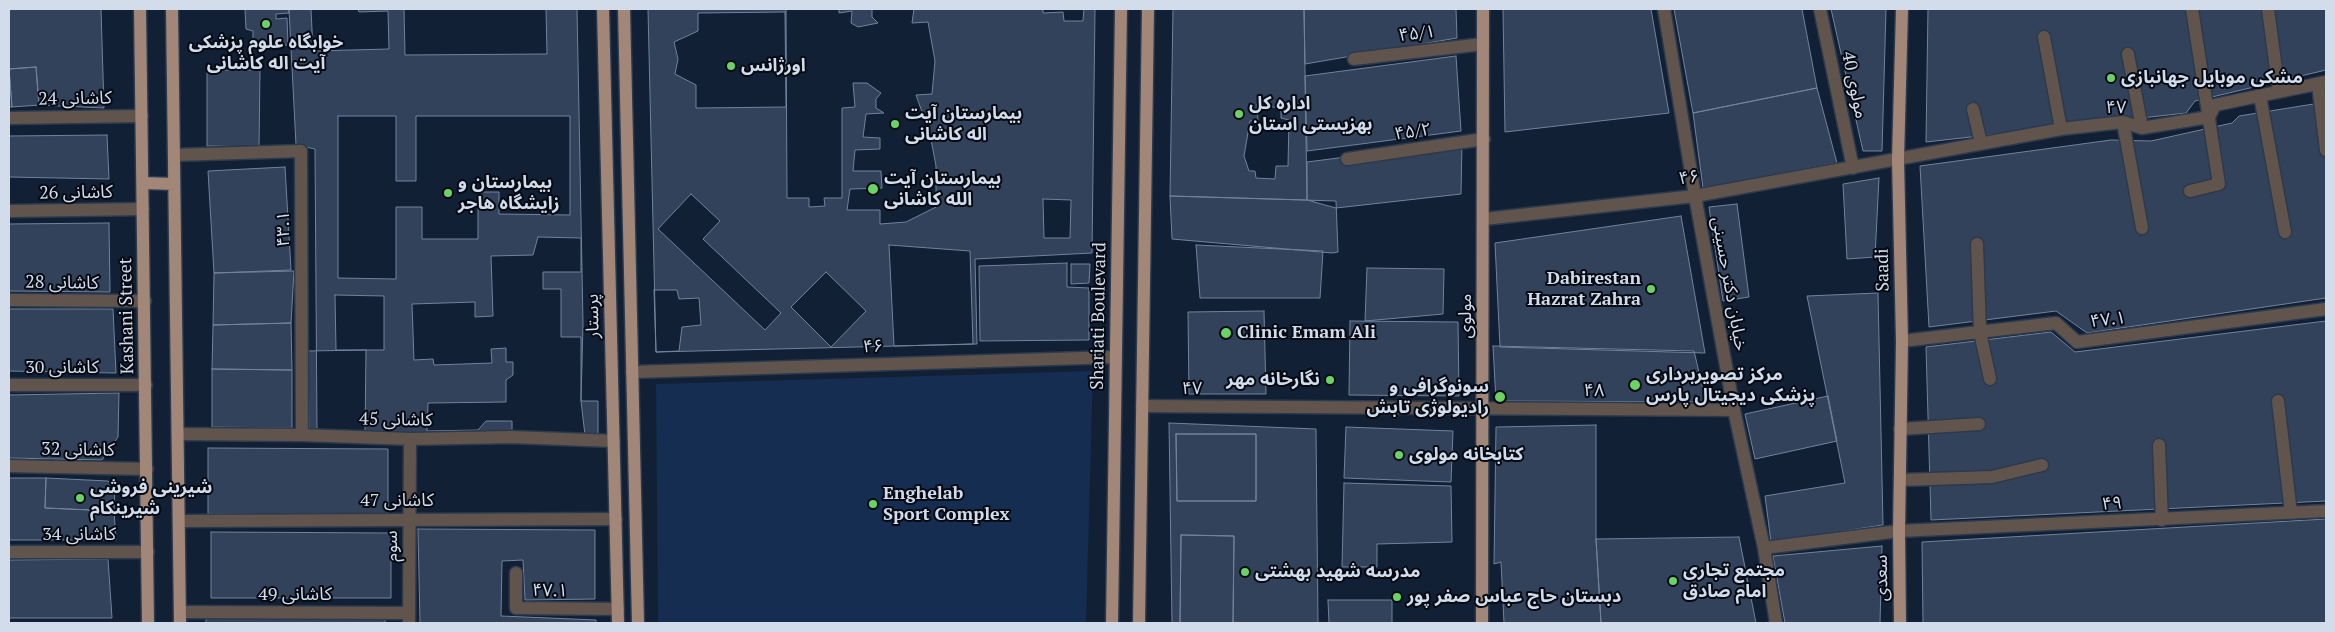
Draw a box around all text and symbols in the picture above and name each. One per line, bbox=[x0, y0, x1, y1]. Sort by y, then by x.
marker: خوابگاه علوم پزشکی آیت اله کاشانی bbox=[260, 18, 272, 30]
street label: ۴۵/۱ bbox=[1397, 21, 1437, 47]
place label: خوابگاه علوم پزشکی آیت اله کاشانی bbox=[189, 32, 343, 74]
street label: مولوی 40 bbox=[1836, 49, 1872, 121]
place label: اورژانس bbox=[741, 55, 806, 77]
marker: اورژانس bbox=[725, 60, 737, 72]
place label: مشکی موبایل جهانبازی bbox=[2121, 67, 2303, 89]
marker: مشکی موبایل جهانبازی bbox=[2105, 72, 2117, 84]
street label: کاشانی 24 bbox=[38, 88, 112, 110]
place label: اداره کل بهزیستی استان bbox=[1249, 93, 1372, 136]
street label: ۴۷ bbox=[2106, 97, 2126, 119]
place label: بیمارستان آیت اله کاشانی bbox=[905, 103, 1022, 146]
marker: اداره کل بهزیستی استان bbox=[1233, 108, 1245, 120]
marker: بیمارستان آیت اله کاشانی bbox=[889, 118, 901, 130]
street label: ۴۵/۲ bbox=[1393, 119, 1433, 145]
street label: ۴۶ bbox=[1677, 166, 1701, 190]
place label: بیمارستان آیت الله کاشانی bbox=[884, 168, 1001, 210]
place label: بیمارستان و زایشگاه هاجر bbox=[458, 172, 560, 214]
street label: کاشانی 26 bbox=[39, 182, 113, 204]
marker: بیمارستان آیت الله کاشانی bbox=[866, 182, 880, 196]
marker: بیمارستان و زایشگاه هاجر bbox=[442, 187, 454, 199]
street label: ۴۳.۱ bbox=[273, 211, 295, 247]
street label: خیابان دکتر حسینی bbox=[1707, 215, 1751, 353]
street label: Shariati Boulevard bbox=[1087, 242, 1111, 390]
street label: Saadi bbox=[1872, 248, 1894, 292]
street label: Kashani Street bbox=[115, 257, 139, 375]
place label: Dabirestan Hazrat Zahra bbox=[1527, 268, 1641, 310]
street label: کاشانی 28 bbox=[25, 272, 99, 294]
marker: Dabirestan Hazrat Zahra bbox=[1645, 283, 1657, 295]
street label: پرستار bbox=[582, 293, 604, 339]
street label: مولوی bbox=[1455, 294, 1477, 338]
street label: ۴۷.۱ bbox=[2089, 307, 2127, 333]
place label: Clinic Emam Ali bbox=[1237, 322, 1376, 344]
marker: Clinic Emam Ali bbox=[1219, 326, 1233, 340]
street label: ۴۶ bbox=[862, 336, 884, 358]
street label: کاشانی 30 bbox=[25, 357, 99, 379]
place label: مرکز تصویربرداری پزشکی دیجیتال پارس bbox=[1646, 364, 1815, 406]
place label: نگارخانه مهر bbox=[1226, 369, 1320, 391]
marker: نگارخانه مهر bbox=[1324, 374, 1336, 386]
place label: سونوگرافی و رادیولوژی تابش bbox=[1366, 376, 1489, 418]
street label: ۴۷ bbox=[1182, 378, 1202, 400]
marker: مرکز تصویربرداری پزشکی دیجیتال پارس bbox=[1628, 378, 1642, 392]
street label: ۴۸ bbox=[1584, 380, 1604, 402]
marker: سونوگرافی و رادیولوژی تابش bbox=[1493, 390, 1507, 404]
street label: کاشانی 45 bbox=[359, 409, 433, 431]
street label: کاشانی 32 bbox=[41, 439, 115, 461]
place label: کتابخانه مولوی bbox=[1409, 444, 1523, 466]
marker: کتابخانه مولوی bbox=[1393, 449, 1405, 461]
place label: شیرینی فروشی شیرینکام bbox=[90, 477, 212, 520]
place label: Enghelab Sport Complex bbox=[883, 483, 1010, 526]
street label: کاشانی 47 bbox=[360, 490, 434, 512]
marker: شیرینی فروشی شیرینکام bbox=[74, 492, 86, 504]
street label: ۴۹ bbox=[2101, 493, 2123, 515]
marker: Enghelab Sport Complex bbox=[867, 498, 879, 510]
street label: کاشانی 34 bbox=[42, 524, 116, 546]
street label: سوم bbox=[381, 530, 403, 562]
street label: سعدی bbox=[1871, 554, 1893, 602]
place label: مجتمع تجاری امام صادق bbox=[1683, 560, 1785, 602]
place label: مدرسه شهید بهشتی bbox=[1255, 561, 1421, 583]
marker: مدرسه شهید بهشتی bbox=[1239, 566, 1251, 578]
marker: مجتمع تجاری امام صادق bbox=[1667, 575, 1679, 587]
street label: ۴۷.۱ bbox=[532, 580, 568, 602]
street label: کاشانی 49 bbox=[258, 584, 332, 606]
place label: دبستان حاج عباس صفر پور bbox=[1407, 586, 1621, 608]
marker: دبستان حاج عباس صفر پور bbox=[1391, 591, 1403, 603]

